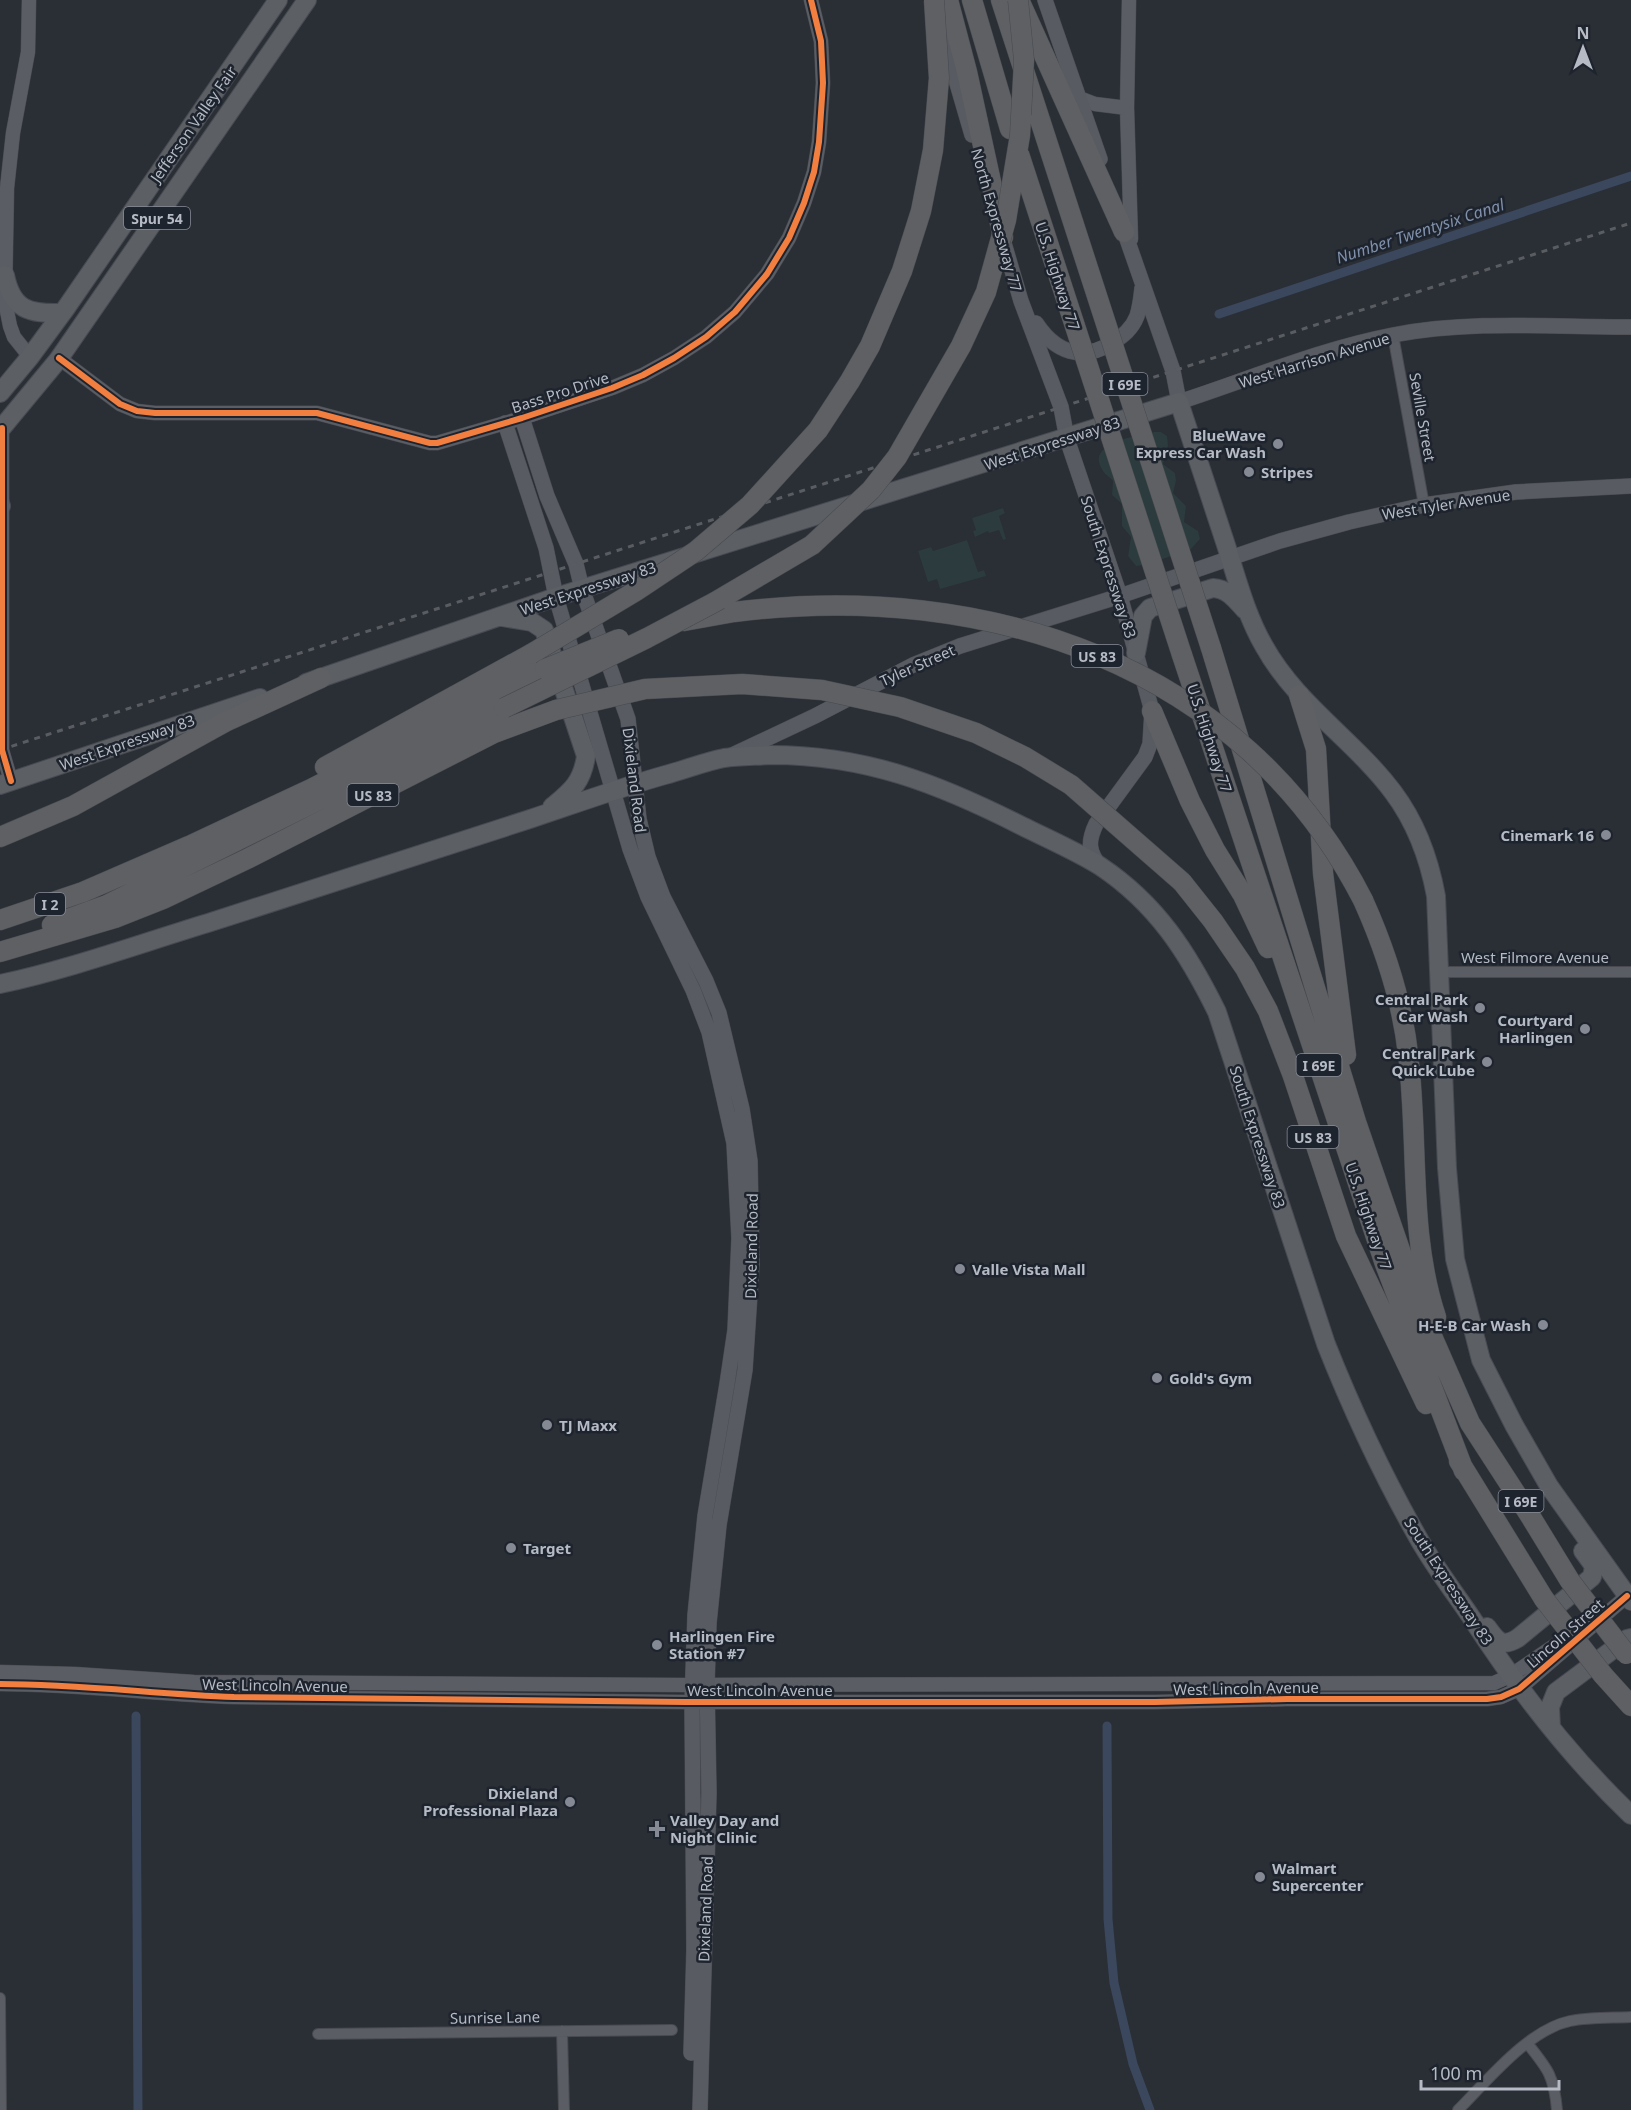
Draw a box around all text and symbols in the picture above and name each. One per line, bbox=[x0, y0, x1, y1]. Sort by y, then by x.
north arrow bbox=[1553, 18, 1613, 78]
text: N bbox=[1576, 22, 1590, 44]
street label: Jefferson Valley Fair bbox=[144, 62, 241, 188]
street label: North Expressway 77 bbox=[967, 146, 1027, 294]
water label: Number Twentysix Canal bbox=[1333, 193, 1508, 269]
road number: Spur 54 bbox=[124, 207, 190, 229]
street label: U.S. Highway 77 bbox=[1031, 219, 1085, 333]
street label: West Harrison Avenue bbox=[1236, 328, 1392, 392]
street label: Bass Pro Drive bbox=[509, 367, 611, 417]
street label: Seville Street bbox=[1405, 371, 1441, 464]
road number: I 69E bbox=[1102, 373, 1148, 395]
street label: West Expressway 83 bbox=[981, 412, 1123, 474]
place label: BlueWave Express Car Wash bbox=[1135, 425, 1266, 462]
marker: BlueWave Express Car Wash bbox=[1271, 437, 1285, 451]
place label: Stripes bbox=[1261, 462, 1313, 482]
marker: Stripes bbox=[1242, 465, 1256, 479]
street label: West Tyler Avenue bbox=[1381, 484, 1511, 524]
street label: South Expressway 83 bbox=[1077, 493, 1141, 641]
street label: West Expressway 83 bbox=[517, 557, 659, 619]
street label: Tyler Street bbox=[876, 639, 958, 690]
road number: US 83 bbox=[1072, 645, 1122, 667]
street label: U.S. Highway 77 bbox=[1183, 681, 1237, 795]
street label: West Expressway 83 bbox=[57, 709, 197, 775]
street label: Dixieland Road bbox=[619, 726, 651, 834]
road number: US 83 bbox=[348, 784, 398, 806]
place label: Cinemark 16 bbox=[1501, 825, 1594, 845]
marker: Cinemark 16 bbox=[1599, 828, 1613, 842]
road number: I 2 bbox=[35, 893, 65, 915]
street label: West Filmore Avenue bbox=[1461, 947, 1609, 967]
place label: Central Park Car Wash bbox=[1375, 989, 1469, 1026]
marker: Central Park Car Wash bbox=[1473, 1001, 1487, 1015]
place label: Courtyard Harlingen bbox=[1498, 1010, 1573, 1047]
marker: Courtyard Harlingen bbox=[1578, 1022, 1592, 1036]
place label: Central Park Quick Lube bbox=[1382, 1043, 1476, 1080]
road number: I 69E bbox=[1296, 1054, 1342, 1076]
marker: Central Park Quick Lube bbox=[1480, 1055, 1494, 1069]
street label: South Expressway 83 bbox=[1226, 1063, 1290, 1211]
road number: US 83 bbox=[1288, 1126, 1338, 1148]
street label: U.S. Highway 77 bbox=[1341, 1159, 1397, 1273]
street label: Dixieland Road bbox=[740, 1193, 762, 1299]
place label: Valle Vista Mall bbox=[972, 1259, 1085, 1279]
marker: Valle Vista Mall bbox=[953, 1262, 967, 1276]
place label: H-E-B Car Wash bbox=[1418, 1315, 1531, 1335]
marker: H-E-B Car Wash bbox=[1536, 1318, 1550, 1332]
place label: Gold's Gym bbox=[1169, 1368, 1252, 1388]
marker: Gold's Gym bbox=[1150, 1371, 1164, 1385]
place label: TJ Maxx bbox=[559, 1415, 617, 1435]
marker: TJ Maxx bbox=[540, 1418, 554, 1432]
road number: I 69E bbox=[1498, 1490, 1544, 1512]
street label: South Expressway 83 bbox=[1400, 1513, 1498, 1649]
place label: Target bbox=[523, 1538, 571, 1558]
marker: Target bbox=[504, 1541, 518, 1555]
street label: Lincoln Street bbox=[1522, 1594, 1608, 1672]
place label: Harlingen Fire Station #7 bbox=[669, 1626, 775, 1663]
marker: Harlingen Fire Station #7 bbox=[650, 1638, 664, 1652]
street label: West Lincoln Avenue bbox=[202, 1674, 348, 1696]
street label: West Lincoln Avenue bbox=[1173, 1677, 1319, 1699]
street label: West Lincoln Avenue bbox=[687, 1680, 833, 1700]
place label: Dixieland Professional Plaza bbox=[423, 1783, 558, 1820]
marker: Dixieland Professional Plaza bbox=[563, 1795, 577, 1809]
place label: Valley Day and Night Clinic bbox=[670, 1810, 779, 1847]
marker: Valley Day and Night Clinic bbox=[648, 1820, 666, 1838]
street label: Dixieland Road bbox=[693, 1856, 717, 1962]
place label: Walmart Supercenter bbox=[1272, 1858, 1364, 1895]
marker: Walmart Supercenter bbox=[1253, 1870, 1267, 1884]
street label: Sunrise Lane bbox=[450, 2006, 540, 2028]
scale bar bbox=[1421, 2053, 1559, 2091]
text: 100 m bbox=[1430, 2061, 1482, 2085]

